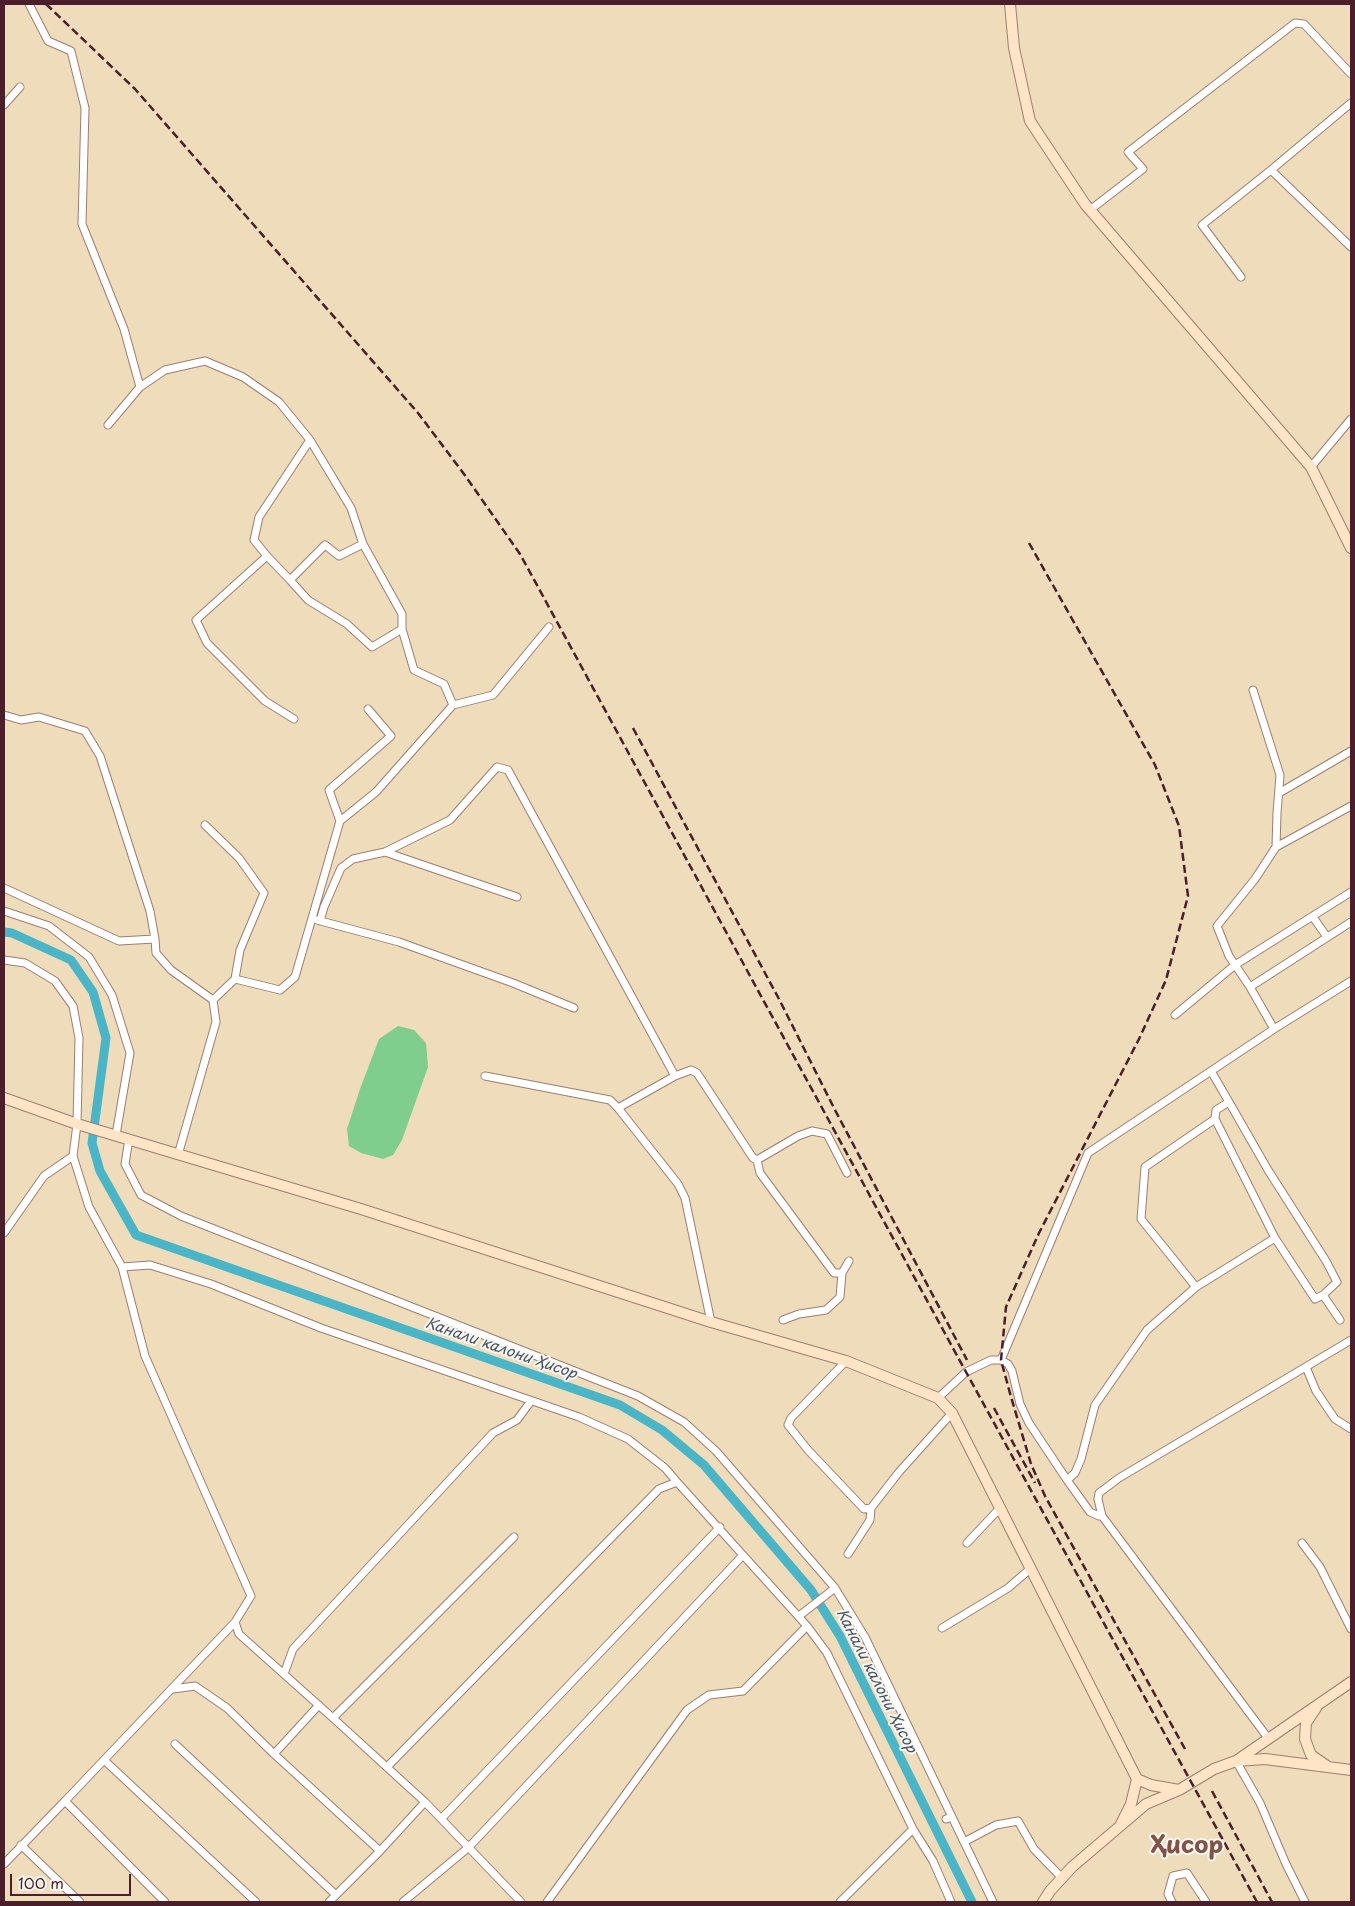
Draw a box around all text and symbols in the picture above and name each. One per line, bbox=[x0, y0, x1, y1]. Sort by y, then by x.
water label: Канали калони Ҳисор bbox=[423, 1315, 579, 1383]
water label: Канали калони Ҳисор bbox=[832, 1606, 920, 1756]
district label: Ҳисор bbox=[1151, 1832, 1223, 1860]
scale bar bbox=[12, 1864, 134, 1896]
text: 100 m bbox=[18, 1871, 64, 1894]

